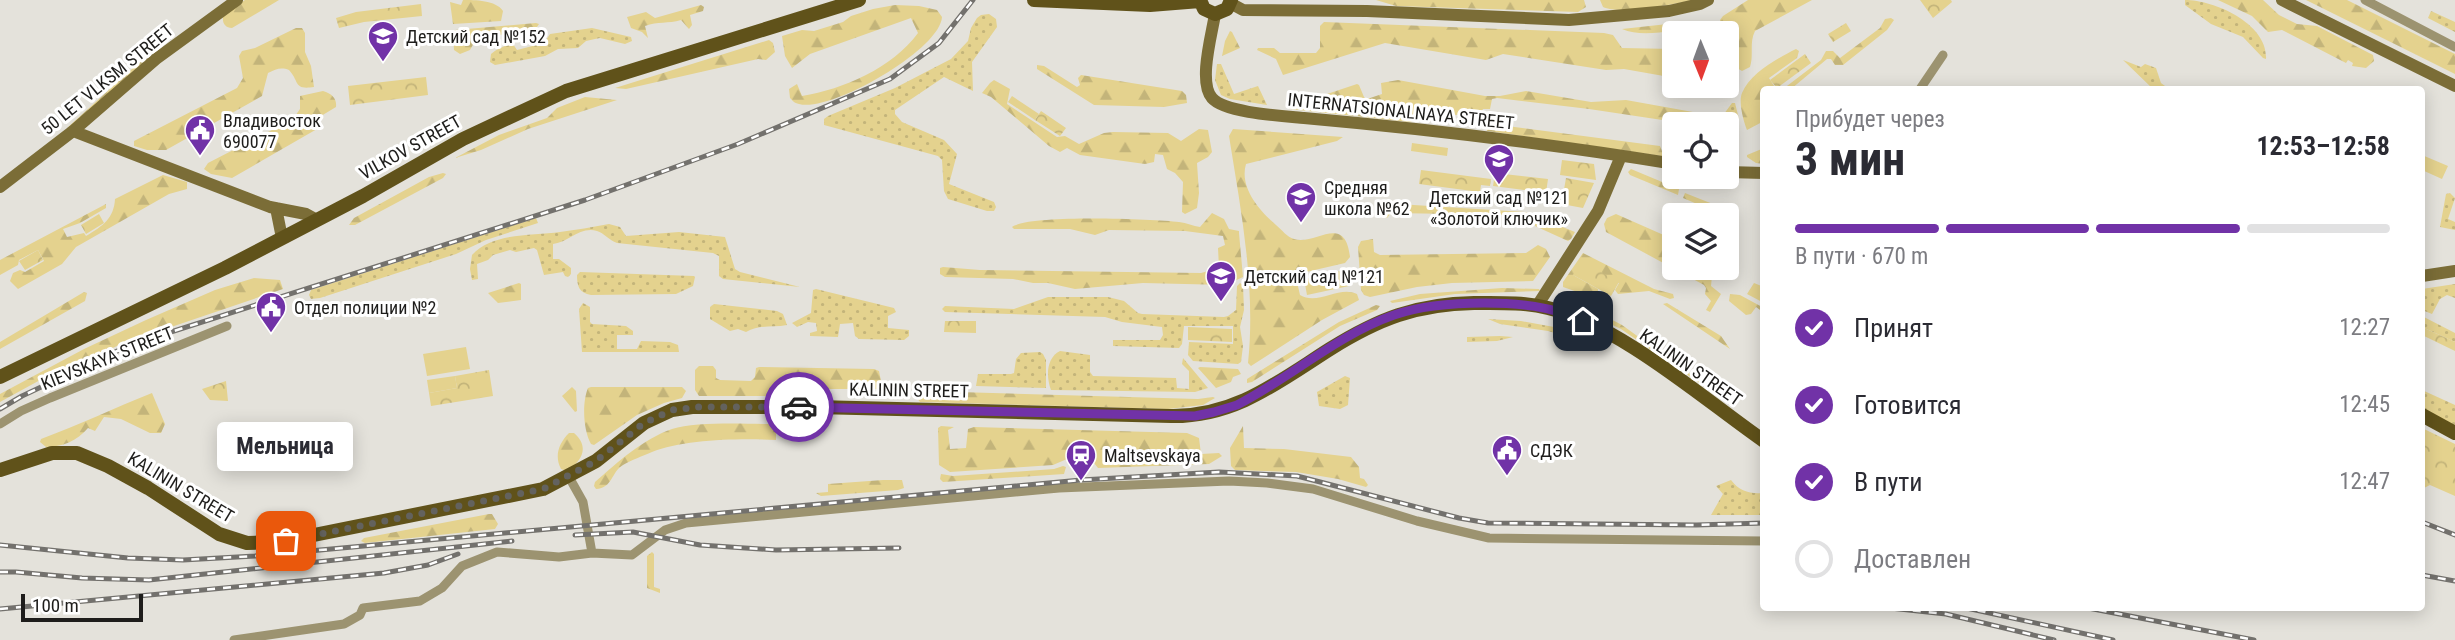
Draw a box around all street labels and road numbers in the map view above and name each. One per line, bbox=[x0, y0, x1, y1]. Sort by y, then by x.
street label: 50 LET VLKSM STREET bbox=[37, 19, 177, 139]
street label: INTERNATSIONALNAYA STREET bbox=[1287, 89, 1515, 133]
street label: VILKOV STREET bbox=[355, 110, 465, 184]
street label: KIEVSKAYA STREET bbox=[38, 322, 176, 394]
street label: KALININ STREET bbox=[1636, 324, 1746, 410]
street label: KALININ STREET bbox=[849, 378, 969, 402]
street label: KALININ STREET bbox=[124, 447, 238, 527]

